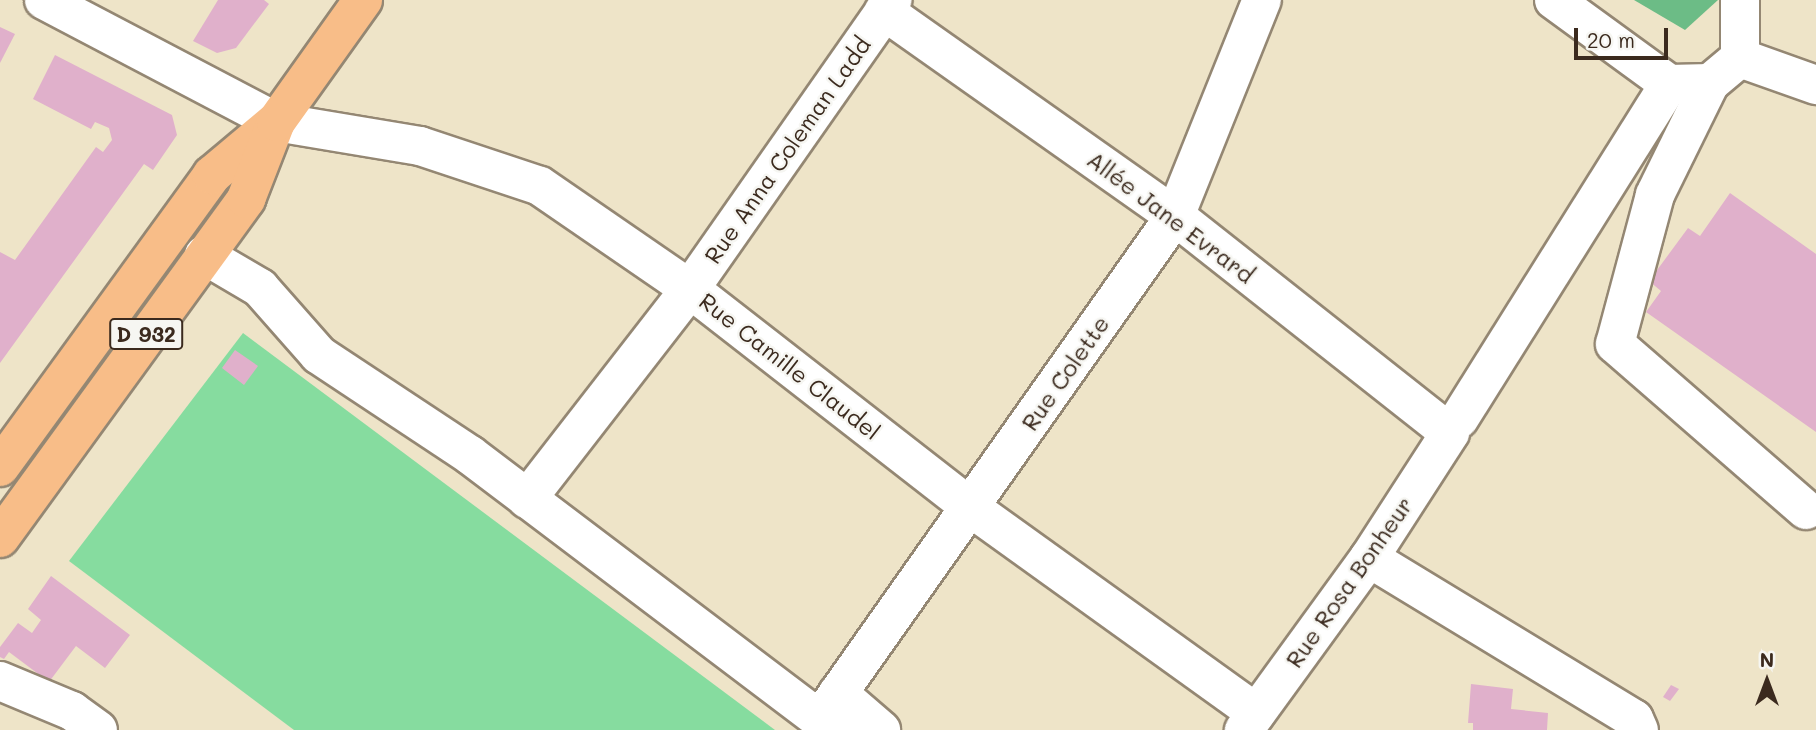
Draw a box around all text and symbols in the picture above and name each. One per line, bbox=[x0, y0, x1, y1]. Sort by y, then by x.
scale bar bbox=[1578, 14, 1672, 58]
text: 20 m bbox=[1587, 26, 1635, 53]
street label: Rue Anna Coleman Ladd bbox=[698, 31, 876, 269]
street label: Allée Jane Evrard bbox=[1082, 145, 1260, 289]
street label: Rue Camille Claudel bbox=[694, 287, 886, 445]
street label: Rue Colette bbox=[1015, 310, 1115, 436]
road number: D 932 bbox=[108, 316, 184, 352]
street label: Rue Rosa Bonheur bbox=[1280, 491, 1418, 673]
north arrow bbox=[1732, 646, 1802, 716]
text: N bbox=[1760, 647, 1774, 672]

